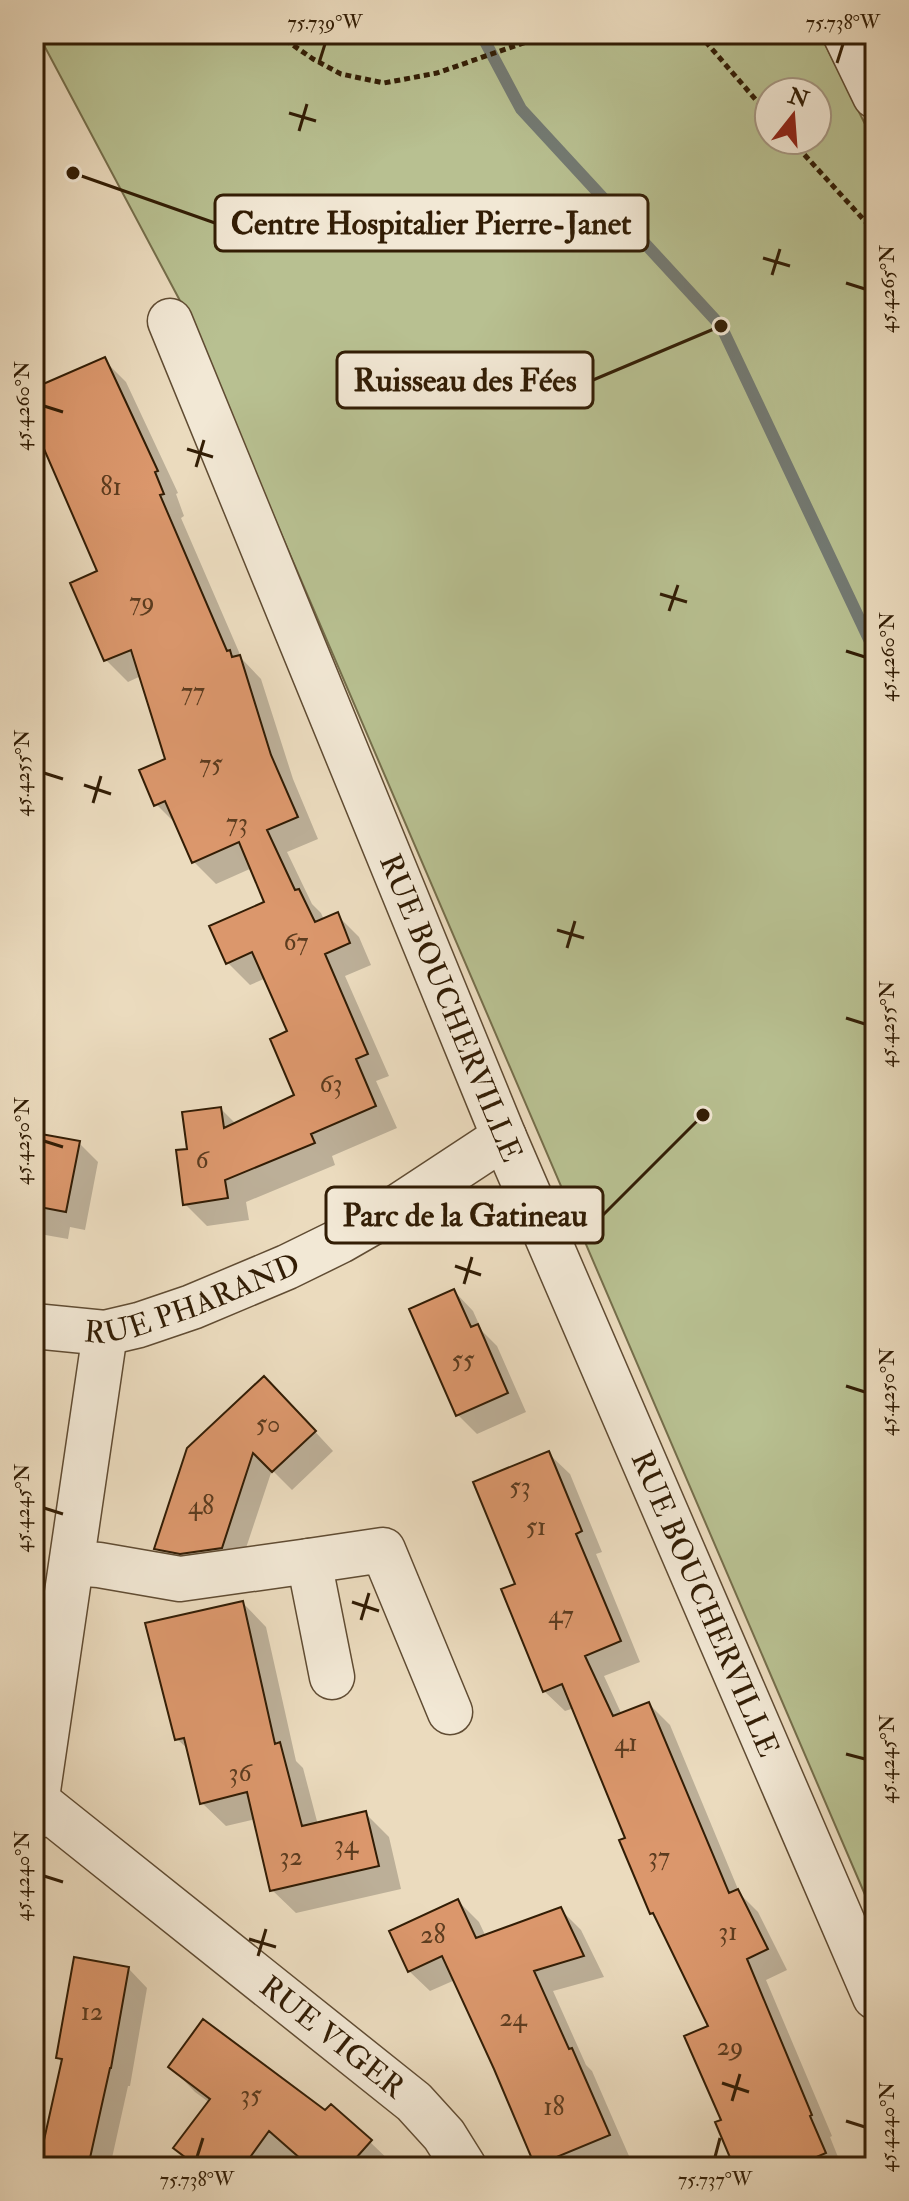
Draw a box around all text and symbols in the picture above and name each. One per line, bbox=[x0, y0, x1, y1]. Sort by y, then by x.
text: 75.739°W bbox=[287, 10, 363, 35]
text: 75.738°W bbox=[806, 10, 881, 35]
north arrow bbox=[753, 76, 833, 156]
text: N bbox=[784, 81, 812, 114]
callout: Centre Hospitalier Pierre-Janet bbox=[215, 195, 648, 251]
text: Centre Hospitalier Pierre-Janet bbox=[231, 204, 632, 244]
text: 45.4265°N bbox=[875, 245, 900, 333]
callout: Ruisseau des Fées bbox=[337, 352, 593, 408]
text: 45.4260°N bbox=[10, 361, 35, 451]
text: Ruisseau des Fées bbox=[353, 361, 577, 401]
house number: 81 bbox=[100, 471, 122, 503]
house number: 79 bbox=[129, 586, 155, 618]
text: 45.4260°N bbox=[875, 612, 900, 702]
house number: 77 bbox=[181, 676, 205, 708]
text: 45.4255°N bbox=[10, 730, 35, 816]
house number: 75 bbox=[199, 748, 223, 780]
house number: 73 bbox=[226, 807, 248, 839]
street label: RUE BOUCHERVILLE bbox=[372, 848, 531, 1167]
house number: 67 bbox=[283, 926, 309, 958]
text: 45.4255°N bbox=[875, 981, 900, 1067]
house number: 63 bbox=[319, 1068, 343, 1100]
text: 45.4250°N bbox=[10, 1097, 35, 1185]
house number: 6 bbox=[195, 1144, 210, 1176]
callout: Parc de la Gatineau bbox=[326, 1187, 603, 1243]
text: Parc de la Gatineau bbox=[342, 1196, 588, 1236]
street label: RUE PHARAND bbox=[83, 1245, 305, 1352]
house number: 55 bbox=[452, 1344, 475, 1376]
text: 45.4250°N bbox=[875, 1348, 900, 1436]
house number: 50 bbox=[256, 1408, 280, 1440]
street label: RUE BOUCHERVILLE bbox=[623, 1445, 788, 1762]
text: 45.4245°N bbox=[10, 1463, 35, 1552]
house number: 53 bbox=[509, 1471, 531, 1503]
house number: 48 bbox=[188, 1490, 214, 1522]
house number: 51 bbox=[526, 1511, 546, 1543]
house number: 47 bbox=[548, 1599, 574, 1631]
text: 45.4245°N bbox=[875, 1714, 900, 1803]
house number: 41 bbox=[614, 1727, 638, 1759]
house number: 36 bbox=[228, 1757, 253, 1789]
house number: 34 bbox=[334, 1829, 359, 1861]
text: 45.4240°N bbox=[10, 1831, 35, 1921]
house number: 32 bbox=[279, 1841, 303, 1873]
house number: 37 bbox=[648, 1841, 670, 1873]
house number: 31 bbox=[718, 1916, 738, 1948]
house number: 28 bbox=[420, 1919, 446, 1951]
street label: RUE VIGER bbox=[252, 1968, 414, 2107]
house number: 12 bbox=[81, 1996, 103, 2028]
house number: 24 bbox=[499, 2002, 528, 2034]
house number: 29 bbox=[717, 2031, 743, 2063]
house number: 35 bbox=[240, 2079, 262, 2111]
text: 45.4240°N bbox=[875, 2082, 900, 2172]
house number: 18 bbox=[543, 2091, 565, 2123]
text: 75.738°W bbox=[160, 2167, 235, 2192]
text: 75.737°W bbox=[678, 2167, 753, 2192]

